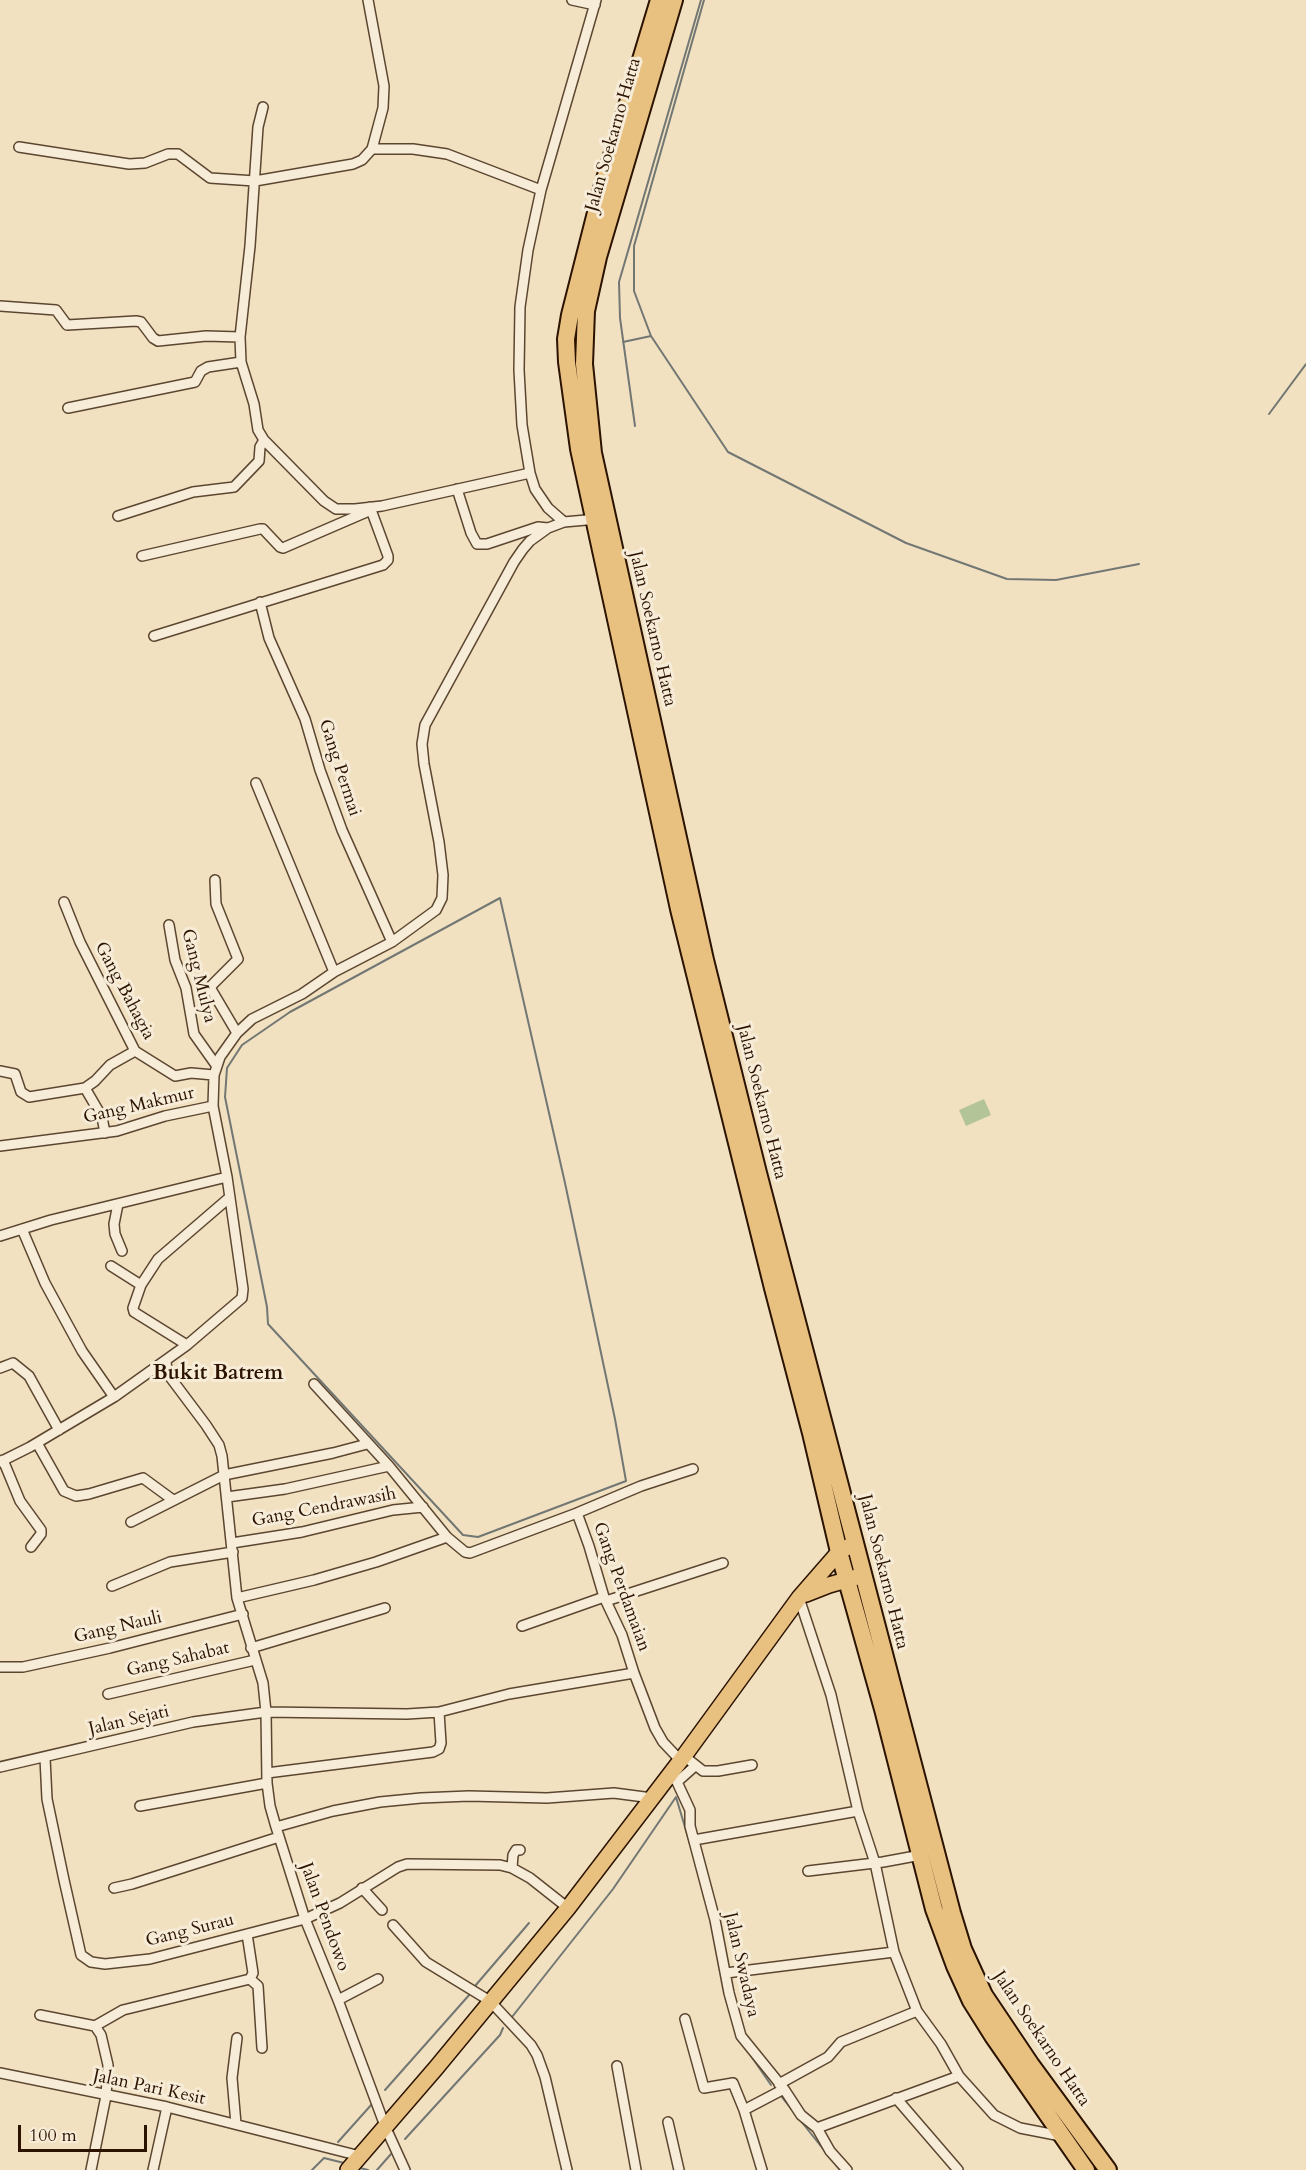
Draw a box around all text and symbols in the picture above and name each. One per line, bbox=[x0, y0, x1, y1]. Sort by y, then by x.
street label: Jalan Soekarno Hatta bbox=[582, 56, 646, 214]
street label: Jalan Soekarno Hatta bbox=[624, 549, 680, 709]
street label: Gang Permai bbox=[313, 717, 365, 819]
street label: Gang Mulya bbox=[176, 927, 220, 1025]
street label: Gang Bahagia bbox=[89, 938, 159, 1044]
street label: Jalan Soekarno Hatta bbox=[731, 1022, 791, 1182]
street label: Gang Makmur bbox=[81, 1083, 197, 1129]
district label: Bukit Batrem bbox=[153, 1361, 283, 1387]
street label: Gang Cendrawasih bbox=[250, 1483, 398, 1533]
street label: Jalan Soekarno Hatta bbox=[853, 1492, 913, 1652]
street label: Gang Perdamaian bbox=[588, 1519, 654, 1655]
street label: Gang Nauli bbox=[72, 1607, 164, 1649]
street label: Gang Sahabat bbox=[125, 1638, 231, 1682]
street label: Jalan Sejati bbox=[87, 1701, 171, 1741]
street label: Jalan Pendowo bbox=[294, 1860, 354, 1974]
street label: Gang Surau bbox=[144, 1910, 236, 1952]
street label: Jalan Swadaya bbox=[718, 1910, 764, 2020]
street label: Jalan Soekarno Hatta bbox=[988, 1967, 1094, 2111]
street label: Jalan Pari Kesit bbox=[91, 2066, 207, 2110]
scale bar bbox=[21, 2113, 150, 2151]
text: 100 m bbox=[29, 2123, 77, 2148]

